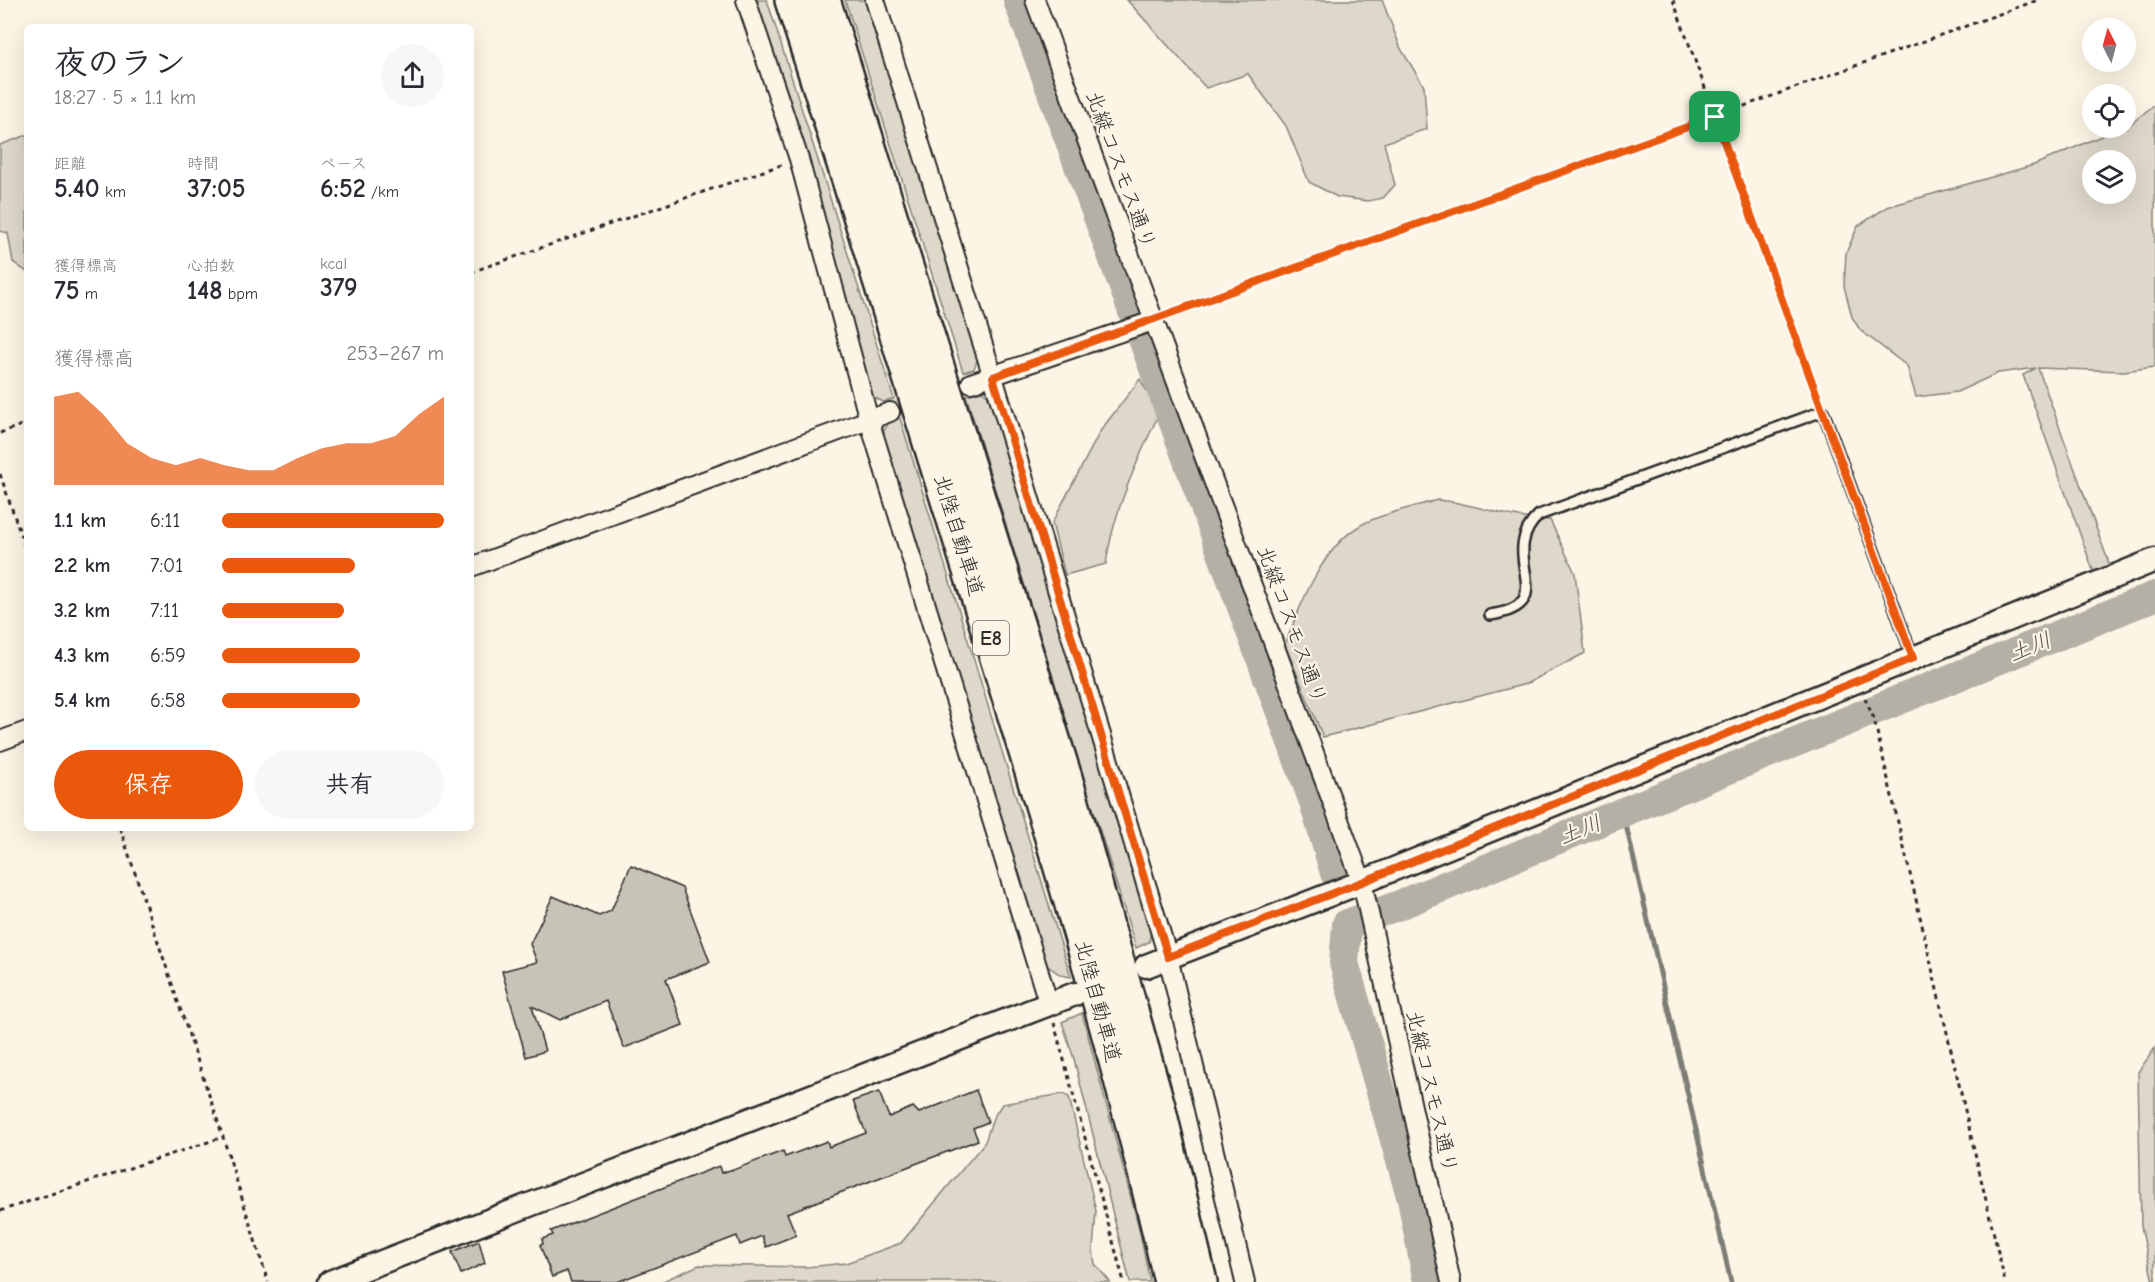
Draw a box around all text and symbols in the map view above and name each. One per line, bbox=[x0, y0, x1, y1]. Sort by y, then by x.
north arrow bbox=[2082, 18, 2136, 72]
map controls bbox=[2082, 18, 2136, 204]
text: 夜のラン bbox=[54, 44, 186, 82]
button: share bbox=[381, 44, 444, 107]
button: locate bbox=[2082, 84, 2136, 138]
text: 18:27 · 5 × 1.1 km bbox=[54, 86, 196, 109]
street label: 北縦コスモス通り bbox=[1081, 88, 1161, 252]
pin bbox=[1689, 91, 1740, 142]
icon: arrive bbox=[1698, 100, 1731, 133]
button: layers bbox=[2082, 150, 2136, 204]
text: 距離 bbox=[54, 155, 86, 173]
text: 時間 bbox=[187, 155, 219, 173]
text: ペース bbox=[320, 155, 367, 173]
text: 5.40 bbox=[54, 174, 100, 204]
text: 37:05 bbox=[187, 174, 246, 204]
text: 6:52 bbox=[320, 174, 366, 204]
text: km bbox=[100, 183, 126, 201]
text: /km bbox=[366, 183, 399, 201]
text: kcal bbox=[320, 255, 347, 273]
text: 獲得標高 bbox=[54, 257, 118, 275]
text: 心拍数 bbox=[187, 257, 235, 275]
text: 379 bbox=[320, 273, 358, 303]
text: 75 bbox=[54, 276, 80, 306]
text: 148 bbox=[187, 276, 222, 306]
text: m bbox=[80, 285, 98, 303]
text: bpm bbox=[222, 285, 258, 303]
text: 253–267 m bbox=[347, 342, 444, 365]
text: 獲得標高 bbox=[54, 347, 134, 370]
street label: 北陸自動車道 bbox=[929, 471, 989, 599]
text: 1.1 km bbox=[54, 509, 106, 532]
text: 6:11 bbox=[150, 509, 180, 532]
street label: 北縦コスモス通り bbox=[1252, 543, 1332, 707]
text: 2.2 km bbox=[54, 554, 110, 577]
text: 7:01 bbox=[150, 554, 183, 577]
text: 3.2 km bbox=[54, 599, 110, 622]
text: 7:11 bbox=[150, 599, 179, 622]
road number: E8 bbox=[973, 621, 1009, 655]
water label: 土川 bbox=[2005, 627, 2055, 667]
text: 4.3 km bbox=[54, 644, 110, 667]
text: 6:59 bbox=[150, 644, 186, 667]
text: 5.4 km bbox=[54, 689, 110, 712]
text: 6:58 bbox=[150, 689, 186, 712]
button: 保存 bbox=[54, 750, 243, 819]
button: 共有 bbox=[255, 750, 444, 819]
water label: 土川 bbox=[1555, 810, 1605, 850]
street label: 北陸自動車道 bbox=[1070, 937, 1126, 1065]
street label: 北縦コスモス通り bbox=[1402, 1008, 1462, 1176]

